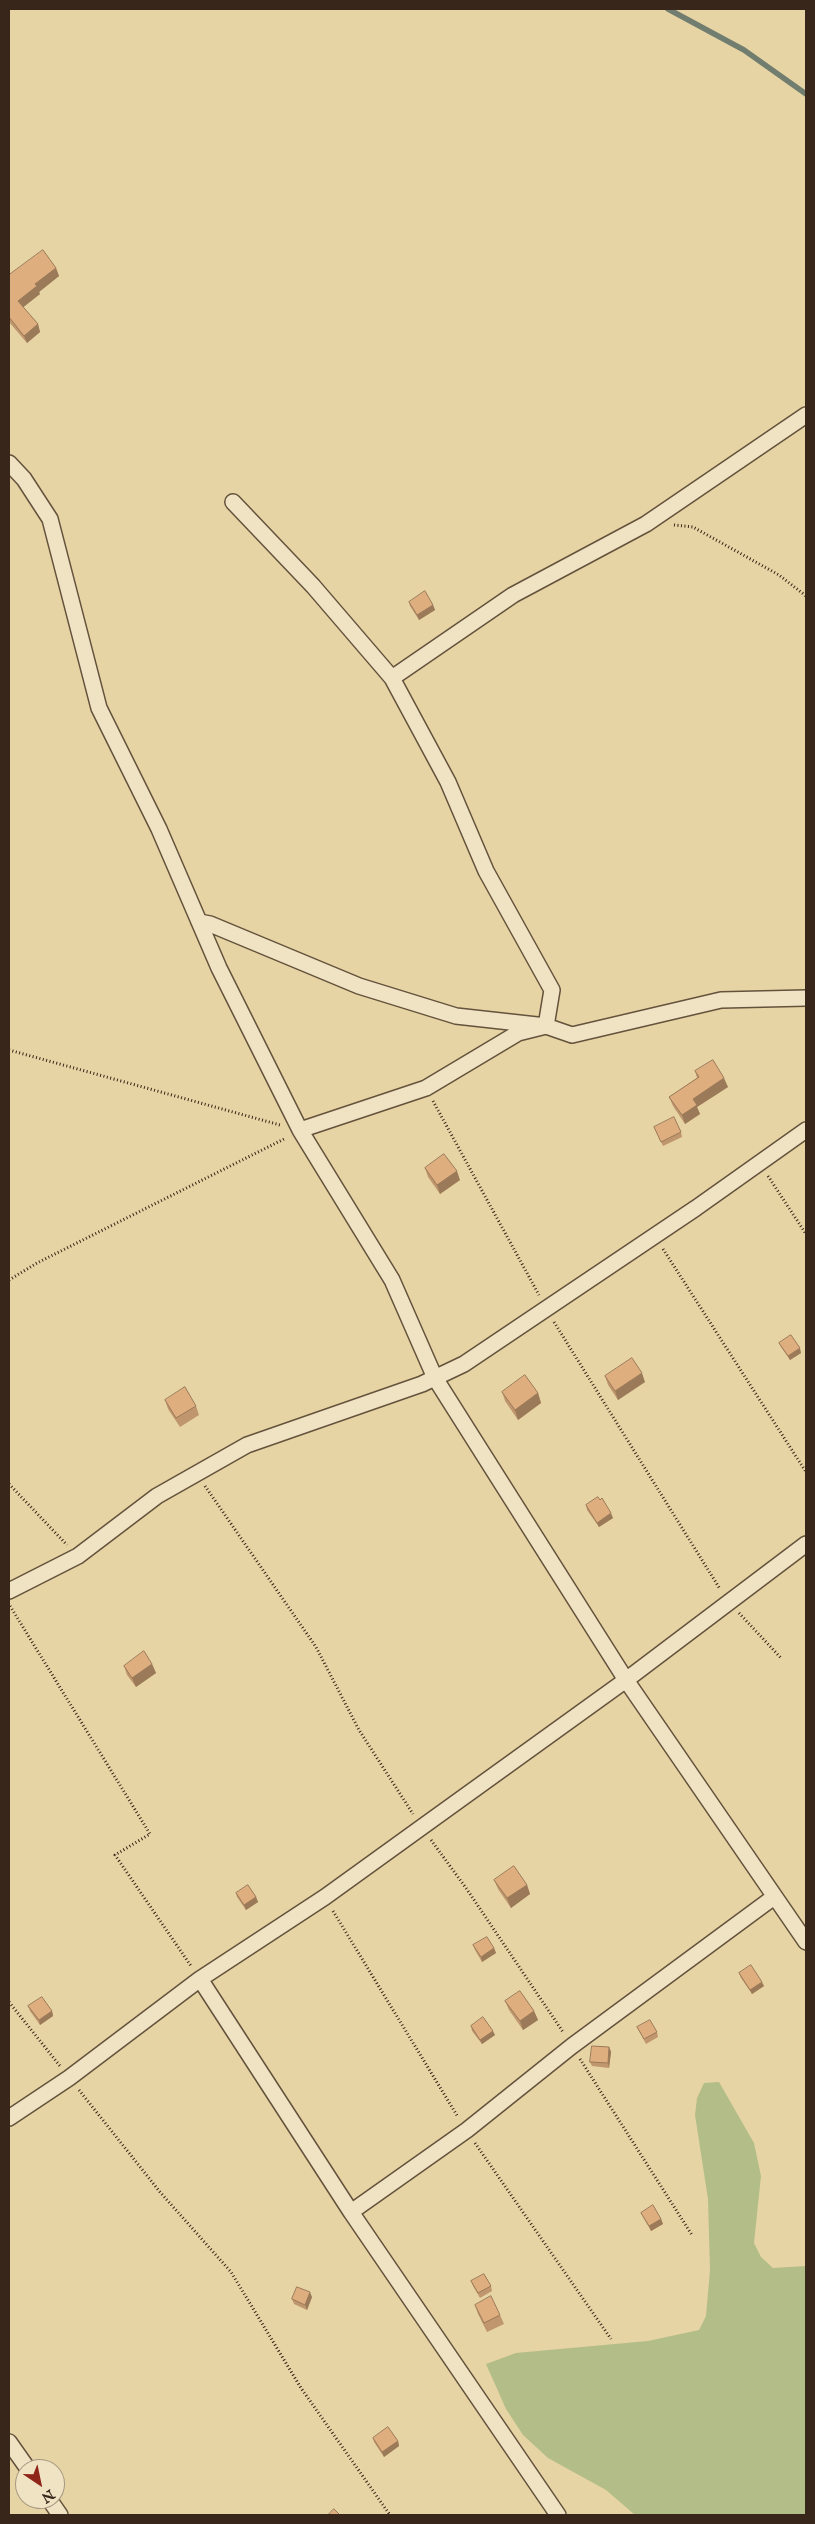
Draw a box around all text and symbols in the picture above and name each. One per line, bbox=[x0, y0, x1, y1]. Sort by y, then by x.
north arrow bbox=[15, 2459, 65, 2509]
text: N bbox=[38, 2485, 58, 2506]

